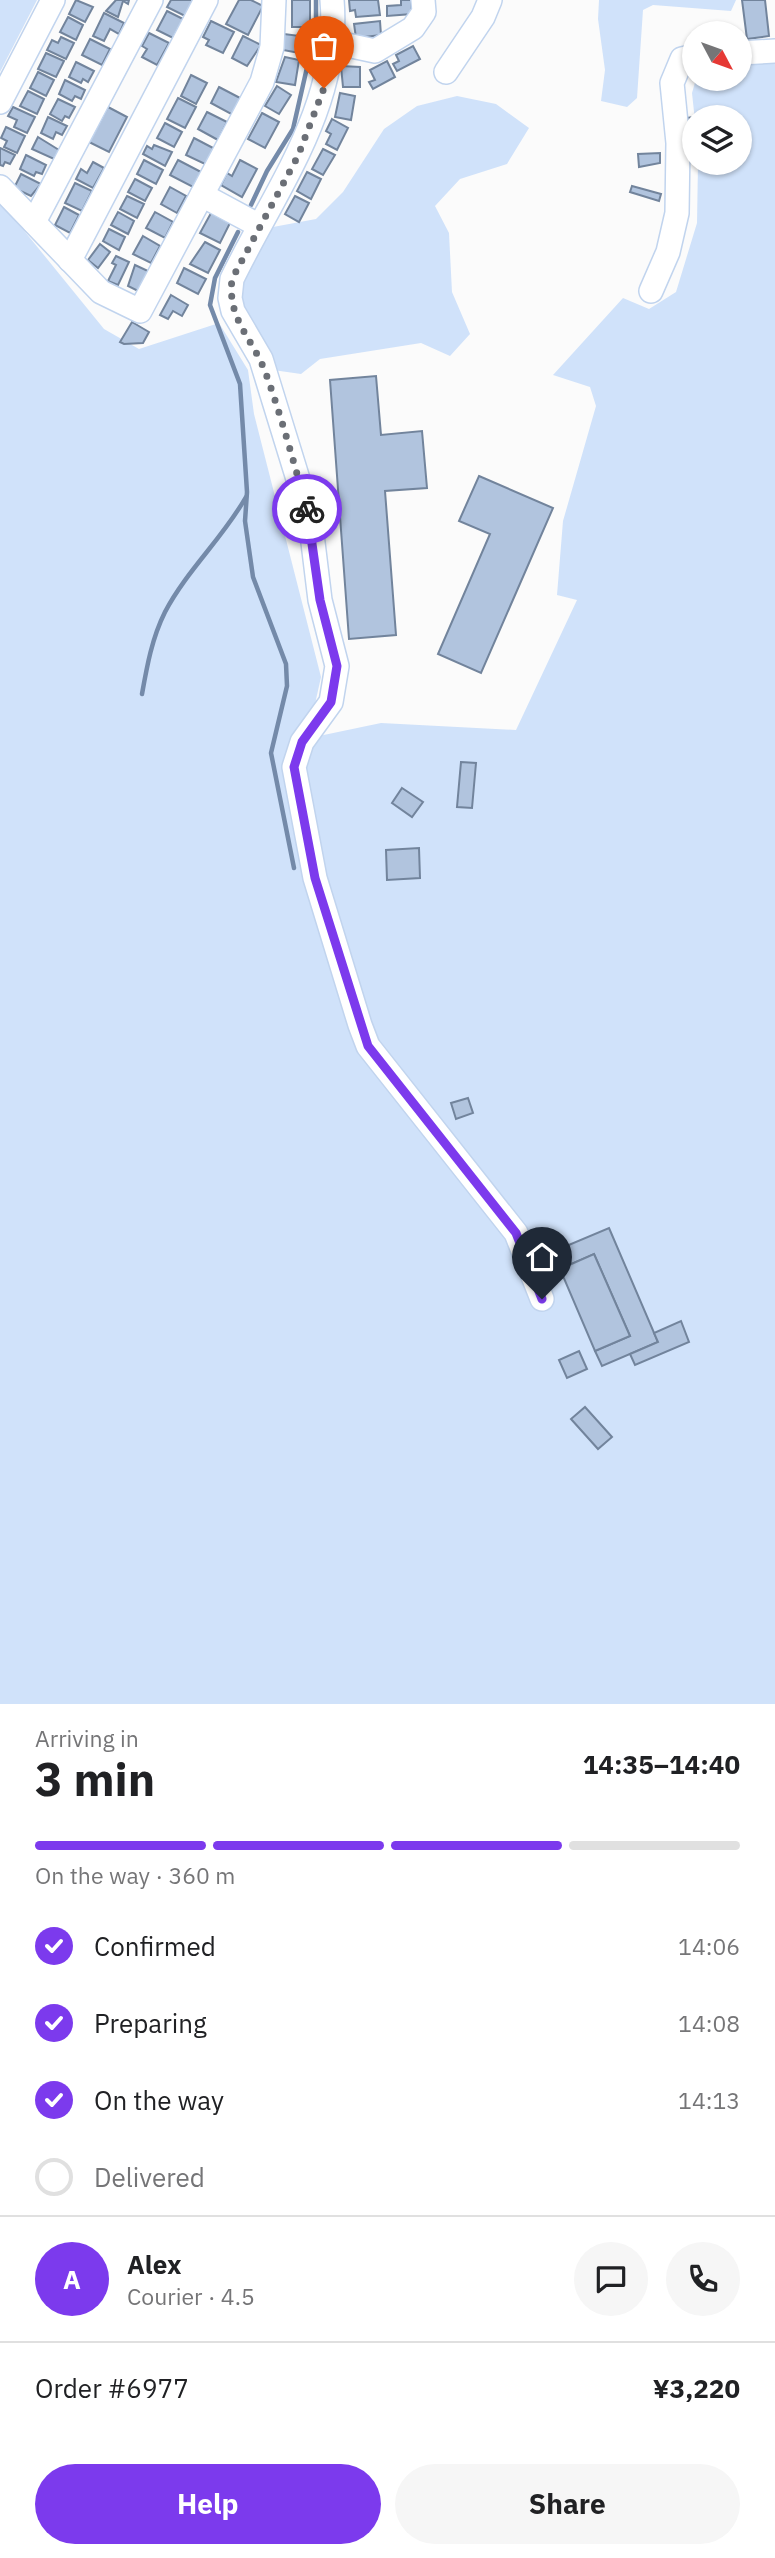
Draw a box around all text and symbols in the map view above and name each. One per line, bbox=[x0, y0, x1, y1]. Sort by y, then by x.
pin bbox=[294, 16, 354, 88]
north arrow bbox=[682, 21, 752, 91]
map controls bbox=[682, 21, 752, 175]
icon: bag bbox=[305, 27, 343, 65]
button: layers bbox=[682, 105, 752, 175]
courier bbox=[272, 474, 342, 544]
icon: bike bbox=[288, 490, 326, 528]
pin bbox=[512, 1227, 572, 1299]
icon: home bbox=[523, 1238, 561, 1276]
text: Arriving in bbox=[35, 1723, 139, 1753]
text: 14:35–14:40 bbox=[583, 1747, 740, 1781]
text: 3 min bbox=[35, 1749, 155, 1809]
text: On the way · 360 m bbox=[35, 1860, 235, 1890]
icon: check bbox=[35, 1927, 73, 1965]
text: Confirmed bbox=[94, 1929, 216, 1963]
text: 14:06 bbox=[678, 1931, 740, 1961]
icon: check bbox=[35, 2004, 73, 2042]
text: Preparing bbox=[94, 2006, 207, 2040]
text: 14:08 bbox=[678, 2008, 740, 2038]
icon: check bbox=[35, 2081, 73, 2119]
text: On the way bbox=[94, 2083, 224, 2117]
text: 14:13 bbox=[678, 2085, 740, 2115]
text: Delivered bbox=[94, 2160, 205, 2194]
button: chat bbox=[574, 2242, 648, 2316]
button: phone bbox=[666, 2242, 740, 2316]
text: Alex bbox=[127, 2247, 181, 2281]
text: A bbox=[63, 2262, 81, 2296]
text: Courier · 4.5 bbox=[127, 2281, 255, 2311]
text: Order #6977 bbox=[35, 2371, 189, 2405]
text: ¥3,220 bbox=[653, 2371, 740, 2405]
button: Help bbox=[35, 2464, 381, 2544]
button: Share bbox=[395, 2464, 740, 2544]

